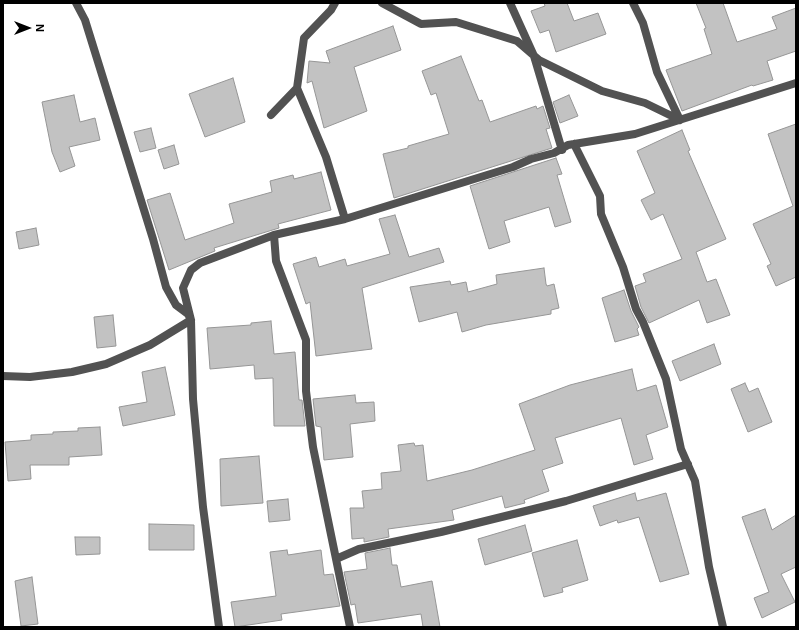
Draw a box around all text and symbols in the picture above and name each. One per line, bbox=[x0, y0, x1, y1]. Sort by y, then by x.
north arrow bbox=[8, 8, 48, 48]
text: N bbox=[34, 24, 46, 32]

